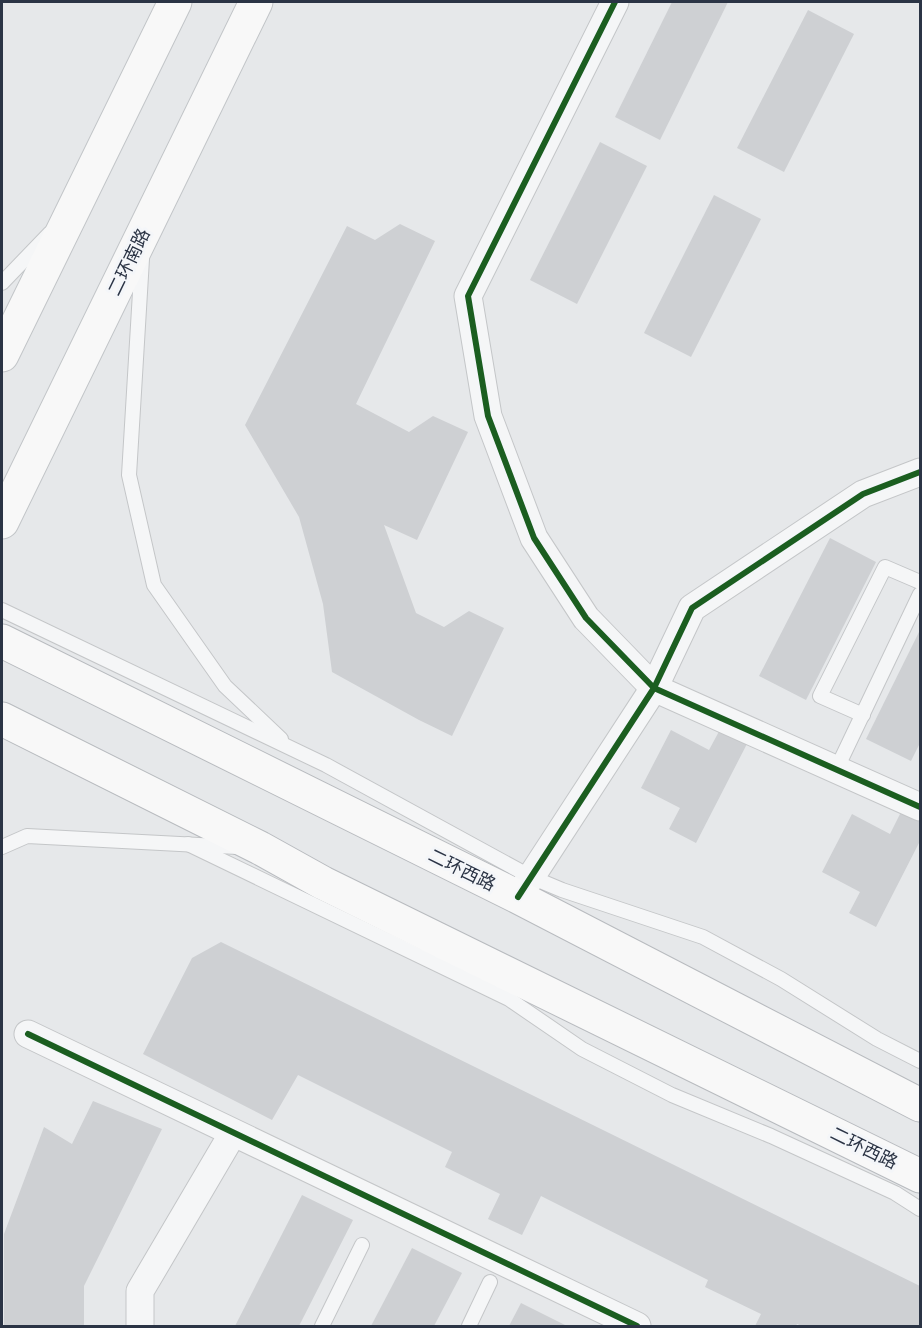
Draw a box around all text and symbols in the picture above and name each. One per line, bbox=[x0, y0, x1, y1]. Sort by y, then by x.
street label: 二环南路 bbox=[102, 224, 155, 299]
street label: 二环西路 bbox=[425, 843, 500, 896]
street label: 二环西路 bbox=[827, 1121, 902, 1174]

